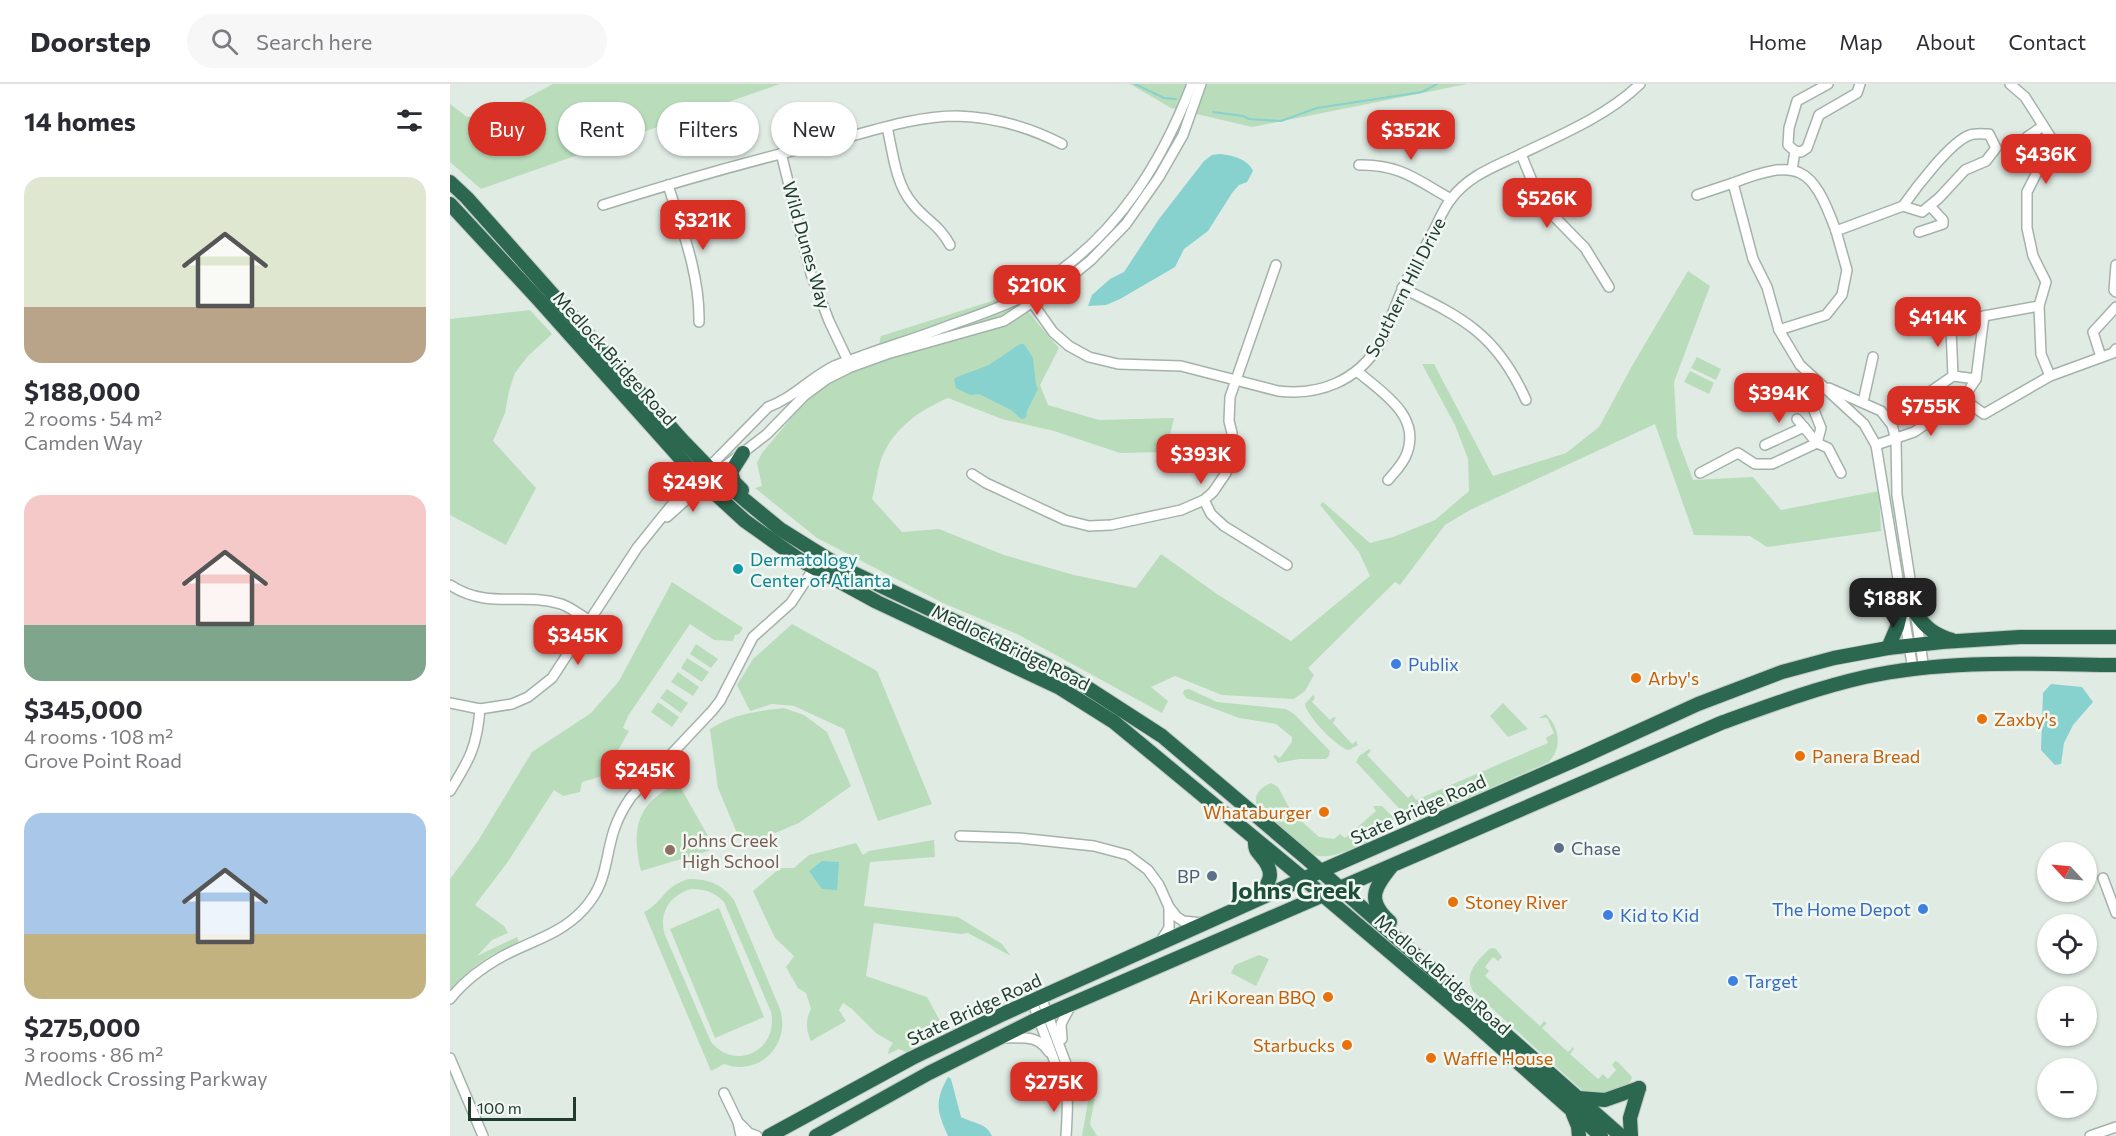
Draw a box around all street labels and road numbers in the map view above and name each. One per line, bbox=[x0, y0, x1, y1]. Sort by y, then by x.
street label: Wild Dunes Way bbox=[778, 178, 836, 312]
street label: Southern Hill Drive bbox=[1360, 214, 1450, 360]
street label: Medlock Bridge Road bbox=[549, 286, 681, 430]
street label: Medlock Bridge Road bbox=[928, 599, 1094, 695]
street label: State Bridge Road bbox=[1347, 769, 1489, 849]
street label: Medlock Bridge Road bbox=[1371, 909, 1515, 1039]
street label: State Bridge Road bbox=[903, 968, 1045, 1050]

